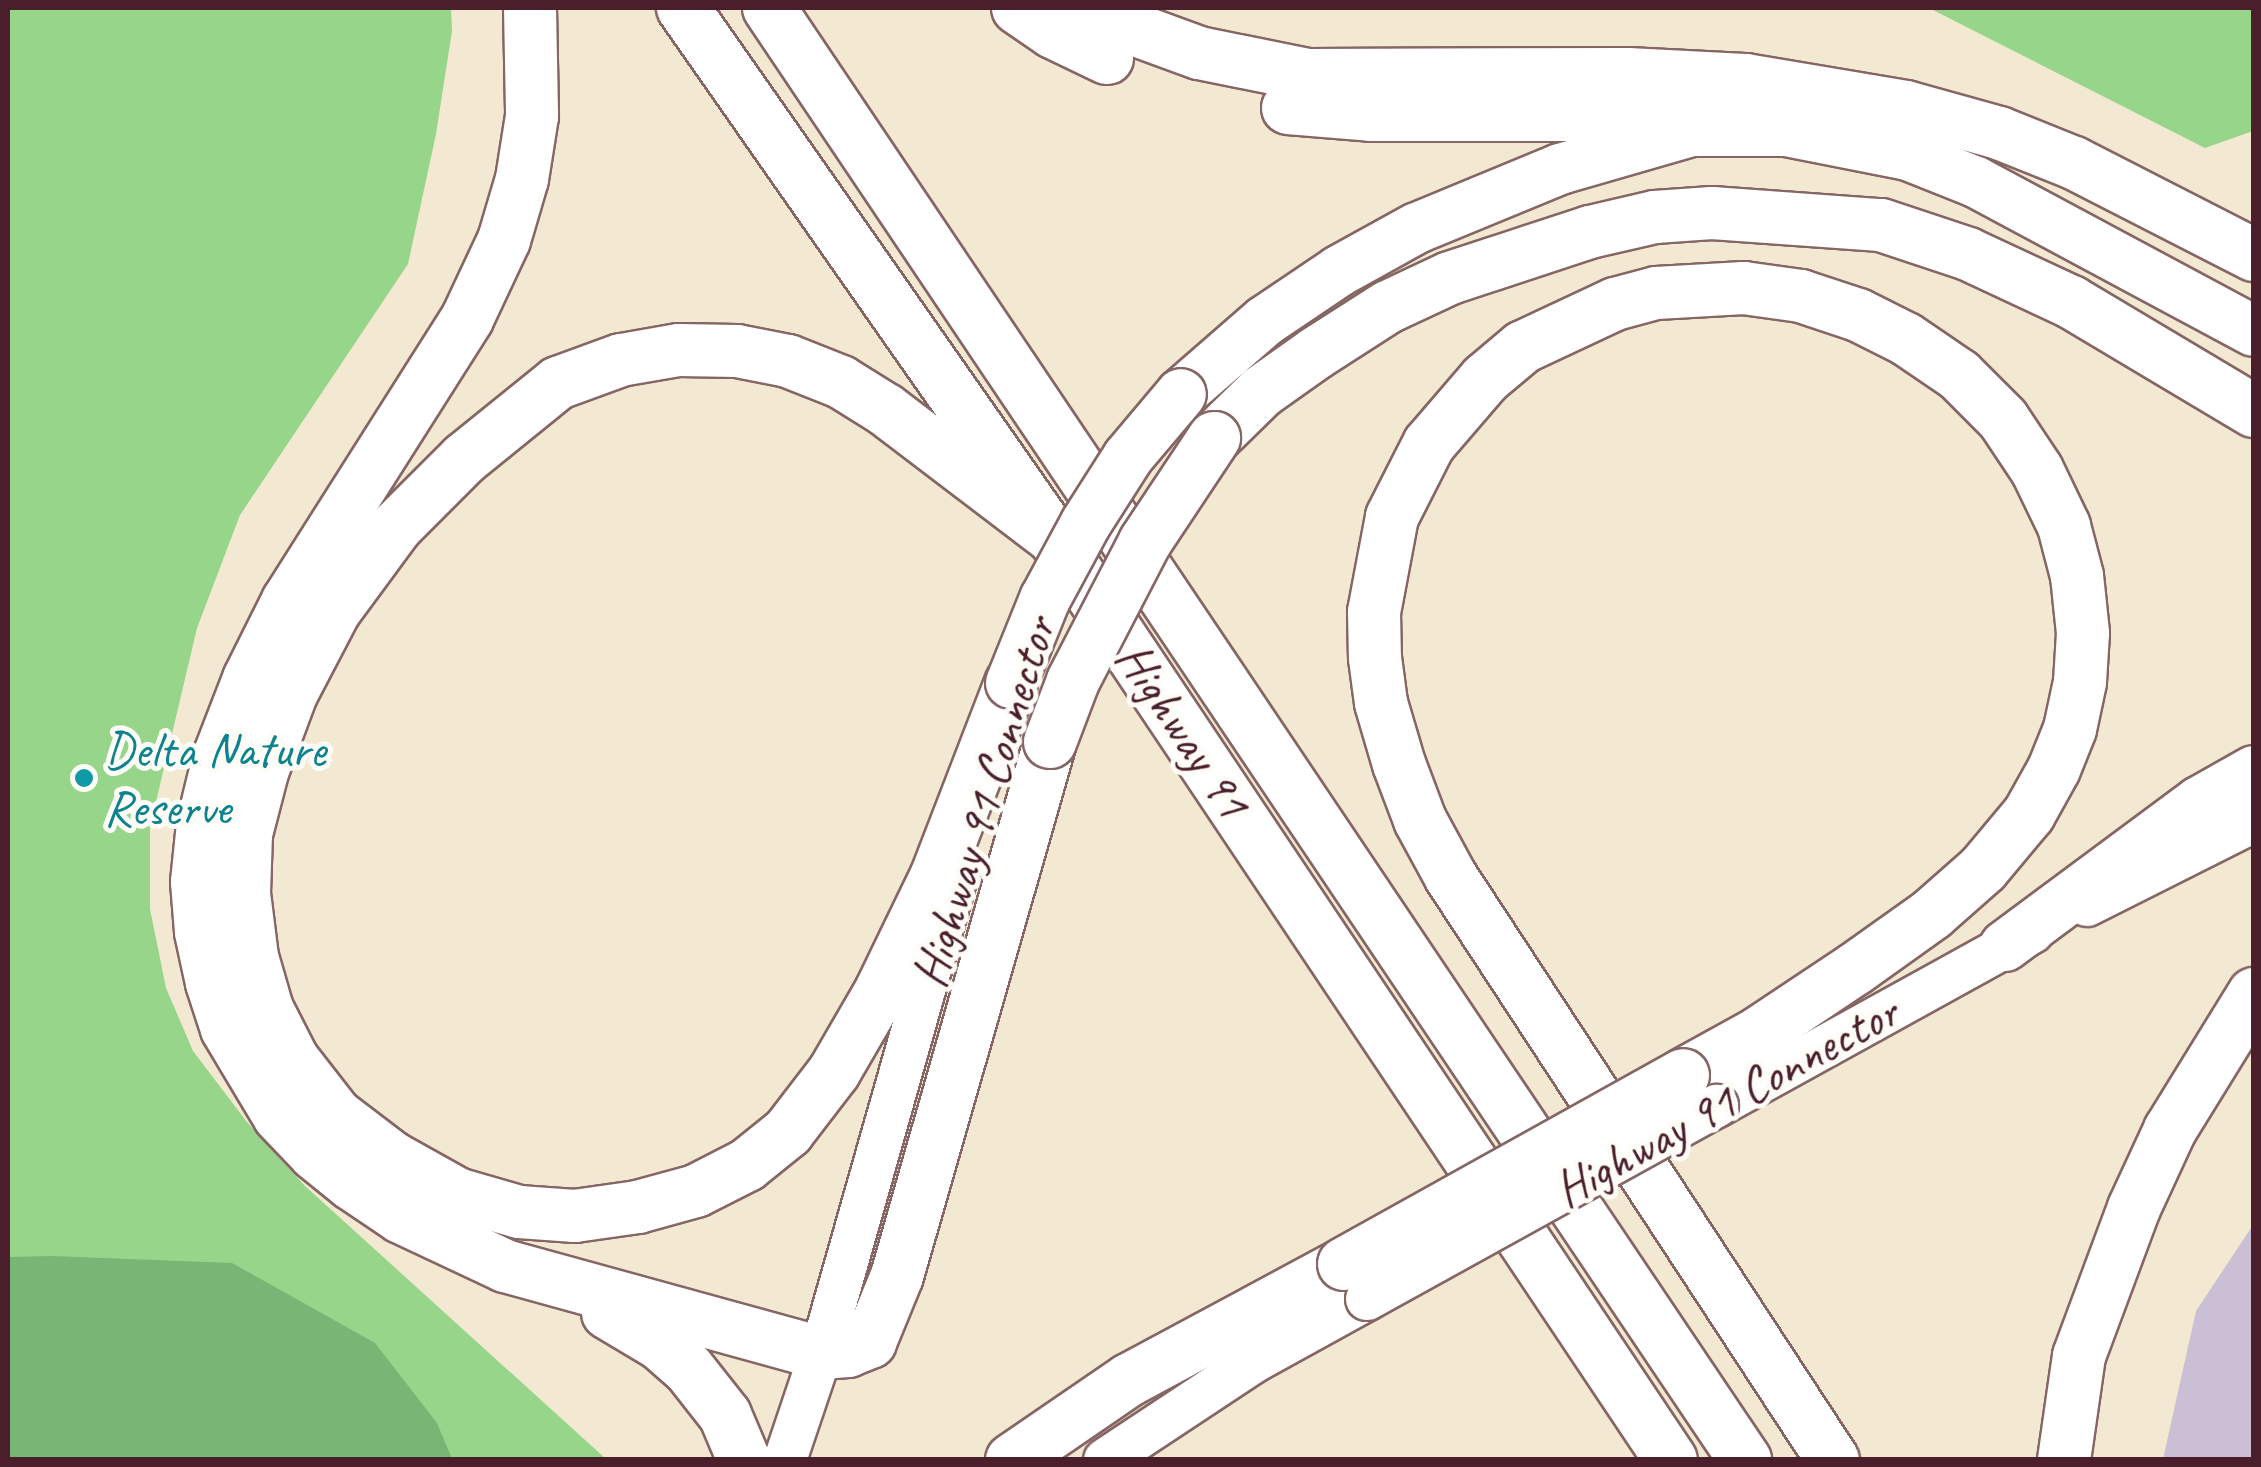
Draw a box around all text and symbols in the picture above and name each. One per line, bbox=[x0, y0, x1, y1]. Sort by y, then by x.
street label: Highway 91 Connector bbox=[899, 610, 1069, 994]
street label: Highway 91 bbox=[1103, 631, 1263, 829]
place label: Delta Nature Reserve bbox=[104, 719, 328, 836]
marker: Delta Nature Reserve bbox=[73, 767, 95, 789]
street label: Highway 91 Connector bbox=[1544, 982, 1908, 1220]

